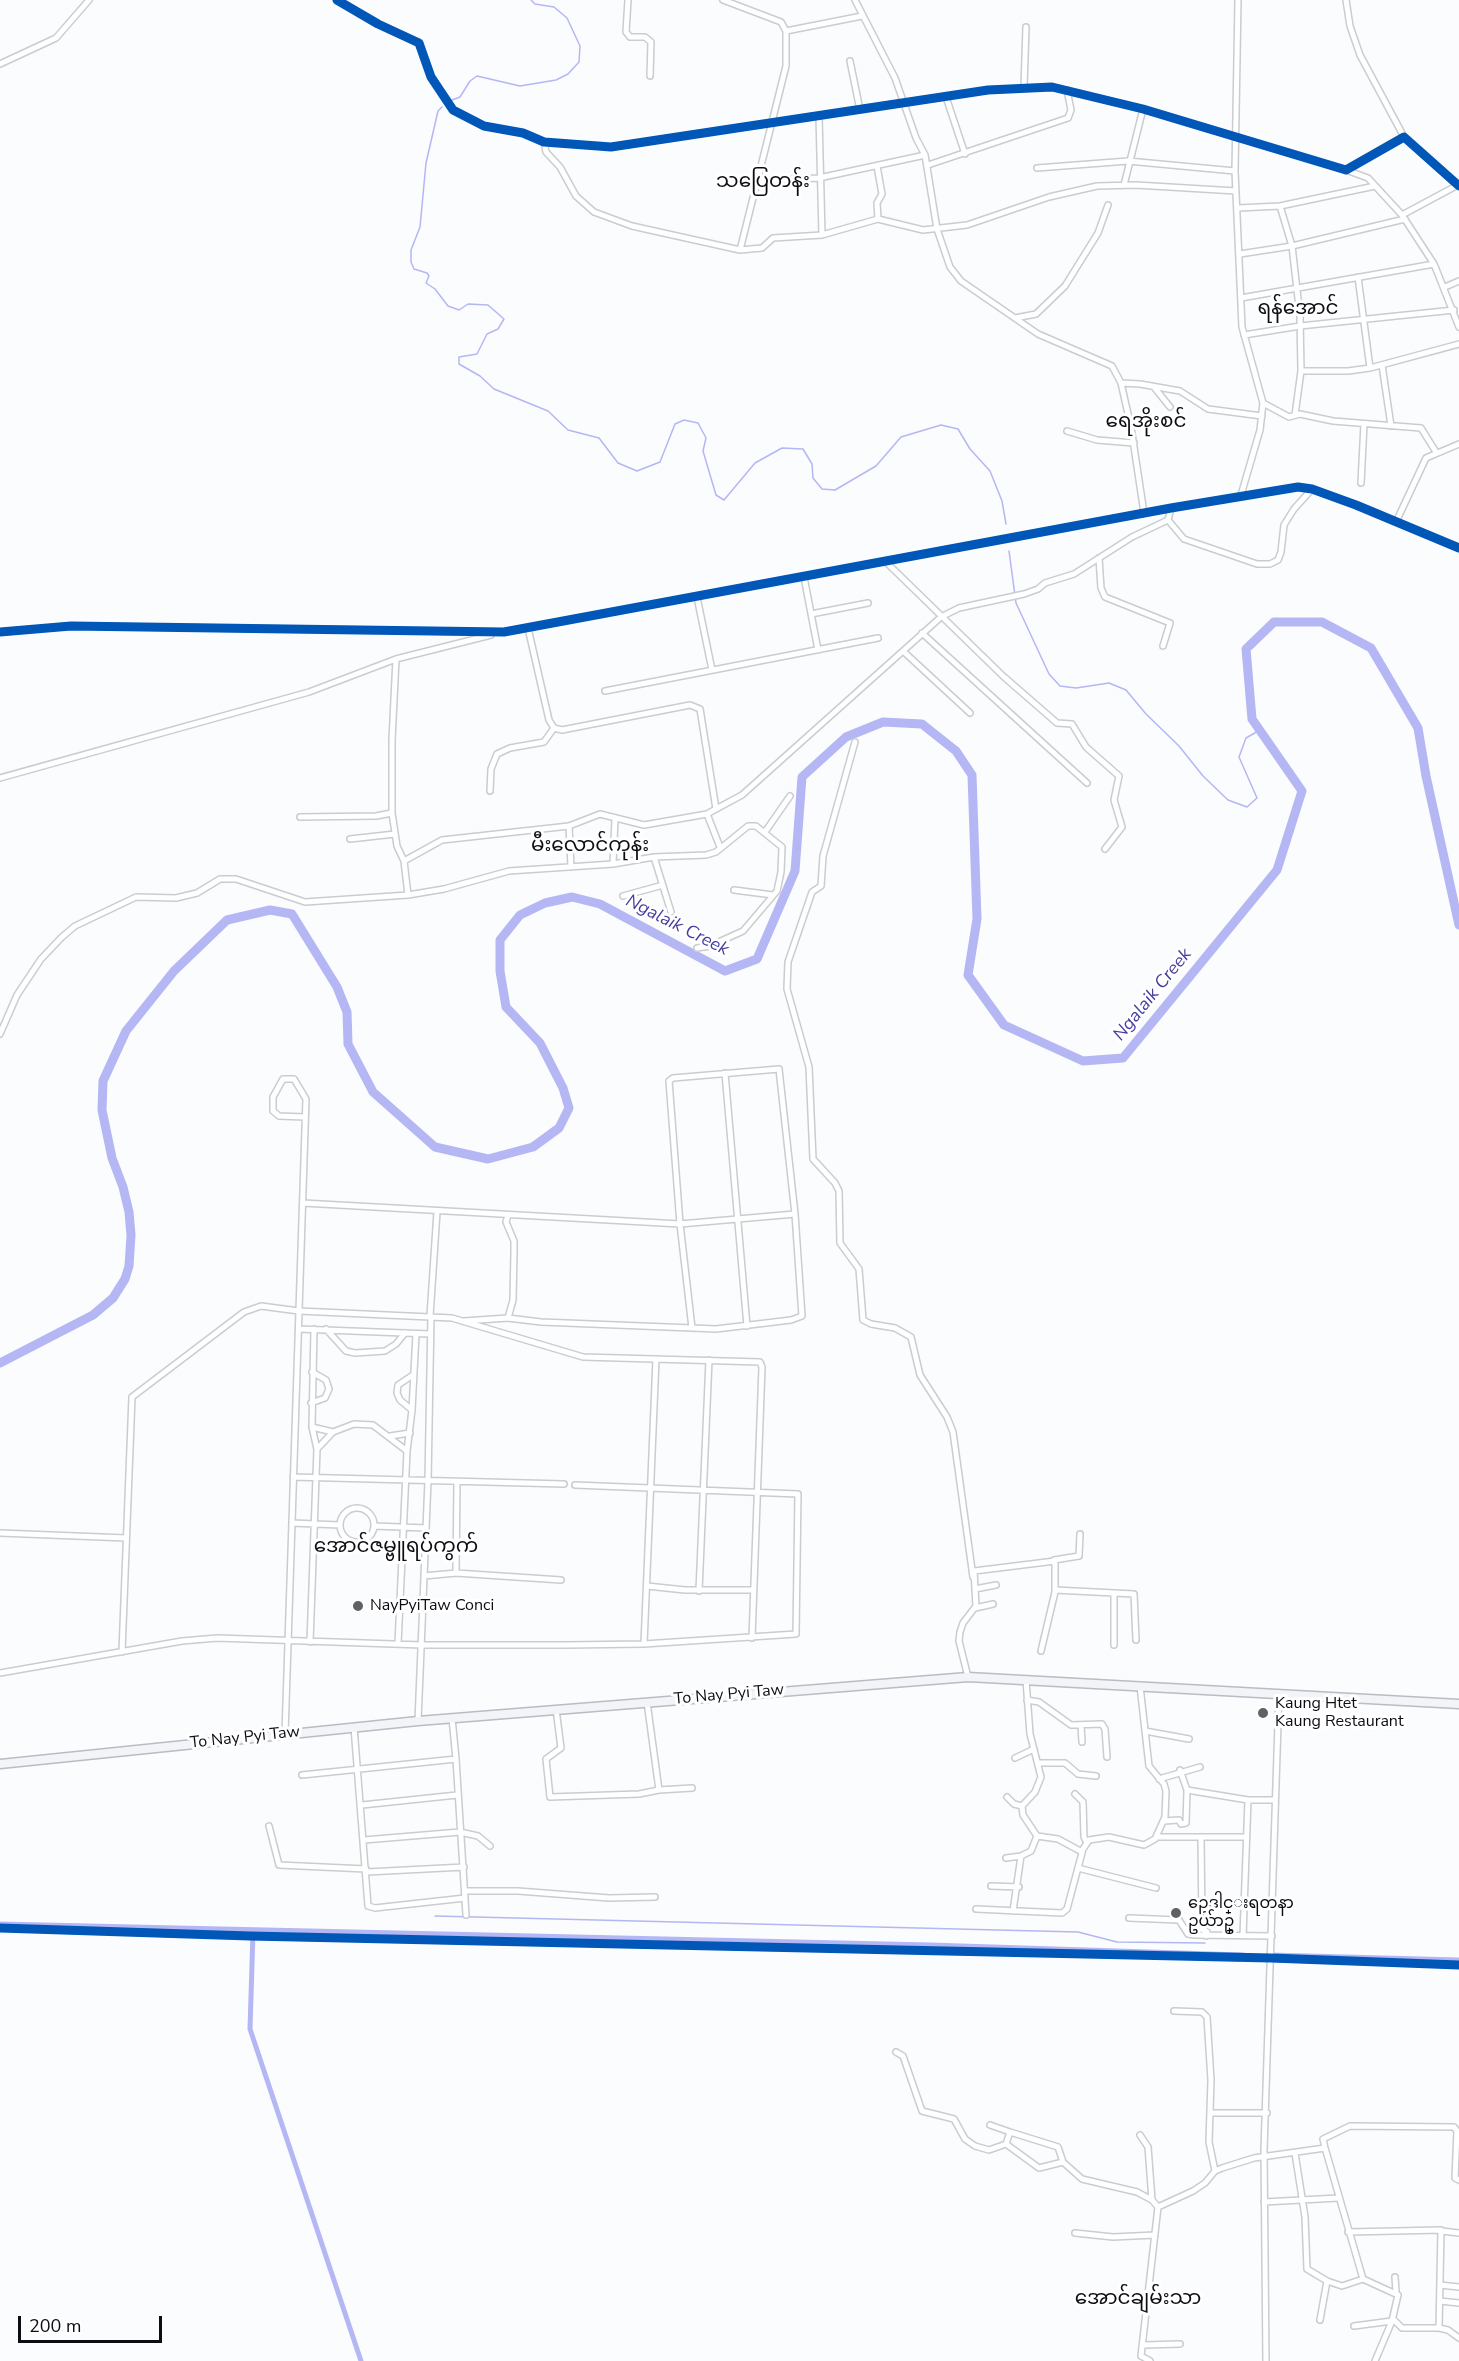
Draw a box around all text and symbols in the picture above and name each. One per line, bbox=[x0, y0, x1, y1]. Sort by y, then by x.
district label: သပြေတန်း bbox=[716, 170, 810, 194]
district label: ရန်အောင် bbox=[1258, 297, 1338, 321]
district label: ရေအိုးစင် bbox=[1106, 410, 1186, 434]
district label: မီးလောင်ကုန်း bbox=[531, 834, 649, 858]
water label: Ngalaik Creek bbox=[622, 891, 732, 961]
water label: Ngalaik Creek bbox=[1109, 944, 1197, 1046]
district label: အောင်ဇမ္ဗူရပ်ကွက် bbox=[314, 1535, 478, 1559]
place label: NayPyiTaw Conci bbox=[370, 1596, 494, 1616]
marker: NayPyiTaw Conci bbox=[351, 1599, 365, 1613]
street label: To Nay Pyi Taw bbox=[673, 1681, 785, 1709]
place label: Kaung Htet Kaung Restaurant bbox=[1275, 1694, 1404, 1732]
marker: Kaung Htet Kaung Restaurant bbox=[1256, 1706, 1270, 1720]
street label: To Nay Pyi Taw bbox=[189, 1723, 301, 1753]
place label: ဥေဒါင္းရတနာ ဥယ်ာဥ္ bbox=[1188, 1894, 1294, 1932]
marker: ဥေဒါင္းရတနာ ဥယ်ာဥ္ bbox=[1169, 1906, 1183, 1920]
district label: အောင်ချမ်းသာ bbox=[1075, 2287, 1201, 2311]
scale bar bbox=[21, 2304, 165, 2342]
text: 200 m bbox=[29, 2314, 81, 2338]

